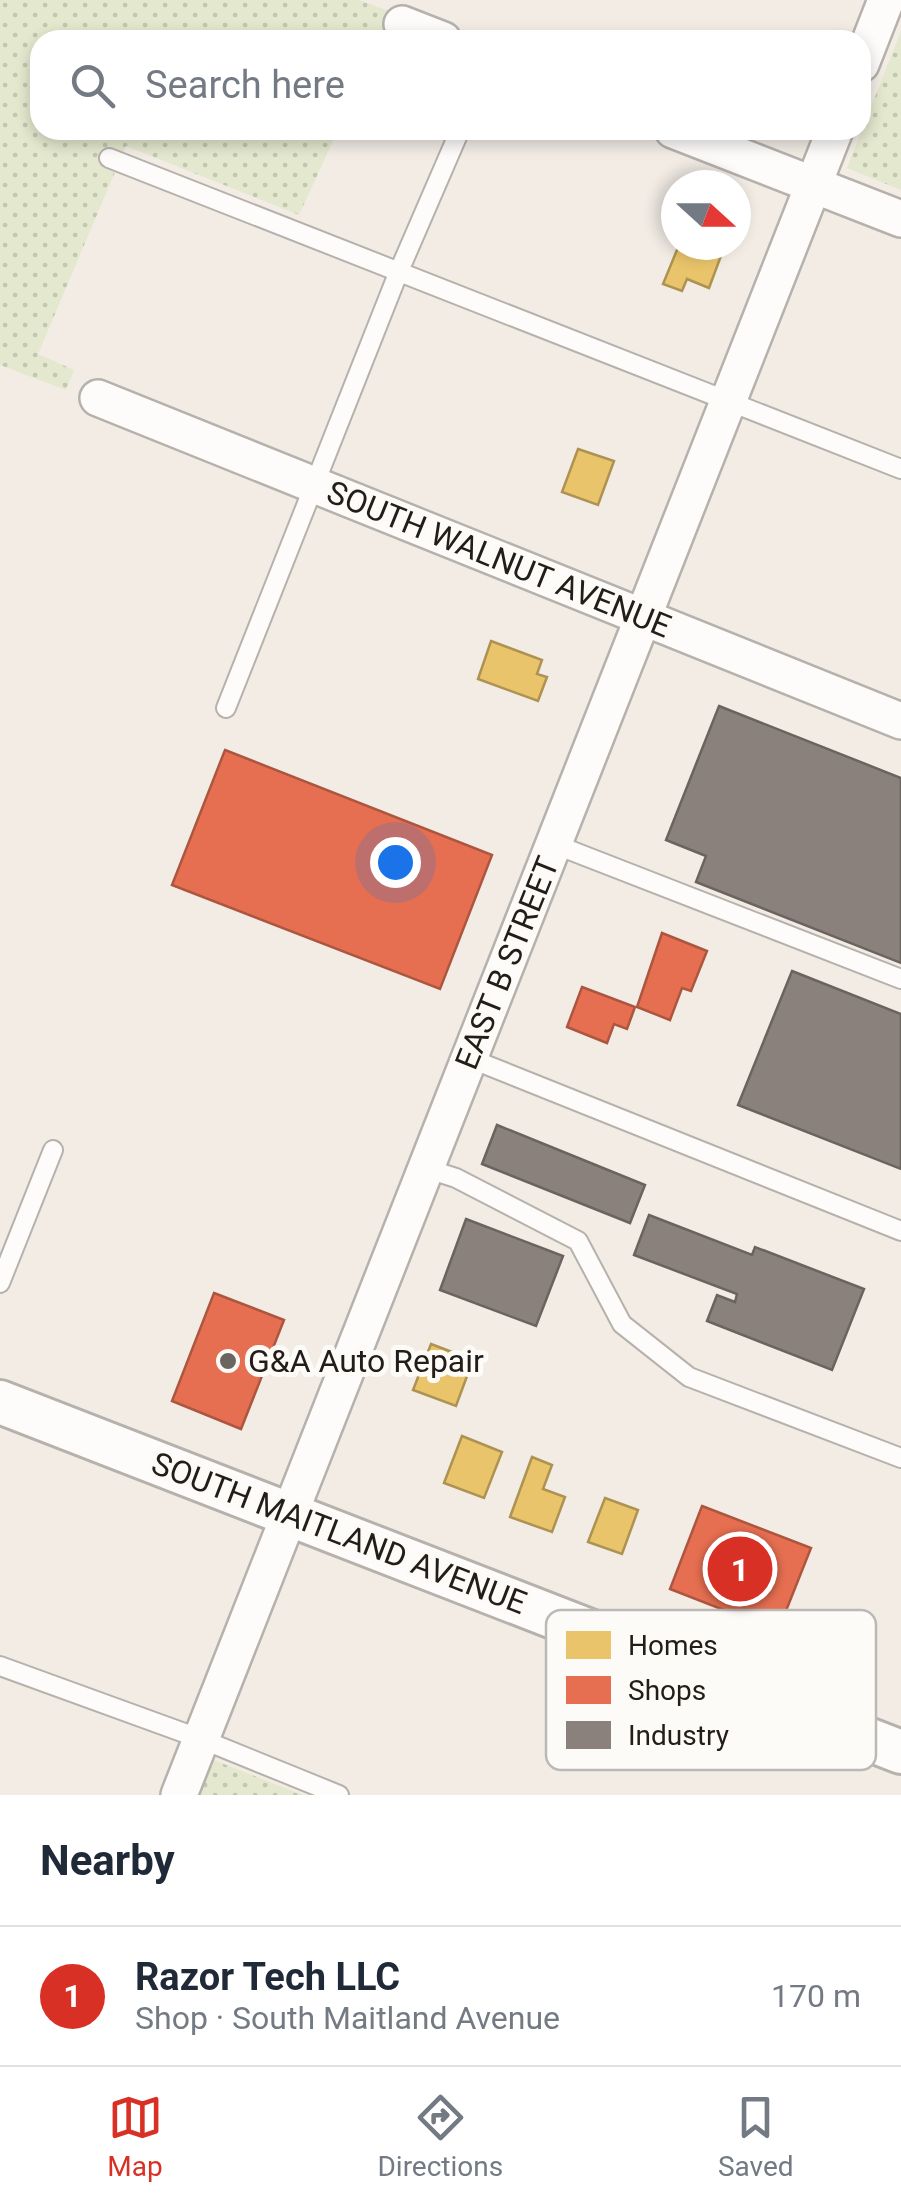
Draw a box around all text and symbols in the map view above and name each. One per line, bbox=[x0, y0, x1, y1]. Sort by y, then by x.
search box bbox=[30, 30, 871, 140]
icon: search bbox=[65, 58, 120, 113]
text: Search here bbox=[145, 63, 345, 107]
north arrow bbox=[661, 170, 751, 260]
street label: SOUTH WALNUT AVENUE bbox=[322, 473, 676, 645]
your location bbox=[370, 837, 421, 888]
street label: EAST B STREET bbox=[447, 851, 567, 1075]
place label: G&A Auto Repair bbox=[248, 1342, 484, 1380]
marker: G&A Auto Repair bbox=[217, 1350, 239, 1372]
street label: SOUTH MAITLAND AVENUE bbox=[146, 1444, 532, 1622]
pin: 1 bbox=[708, 1532, 772, 1606]
legend bbox=[546, 1610, 876, 1770]
text: Homes bbox=[628, 1629, 718, 1662]
text: Shops bbox=[628, 1674, 706, 1707]
text: Industry bbox=[628, 1719, 729, 1752]
text: Nearby bbox=[40, 1836, 175, 1885]
text: Razor Tech LLC bbox=[135, 1955, 400, 1999]
text: 1 bbox=[63, 1977, 82, 2015]
text: 170 m bbox=[771, 1977, 861, 2015]
text: Shop · South Maitland Avenue bbox=[135, 1999, 560, 2037]
tab: Map bbox=[107, 2090, 163, 2183]
tab: Directions bbox=[377, 2090, 503, 2183]
tab: Saved bbox=[718, 2090, 794, 2183]

